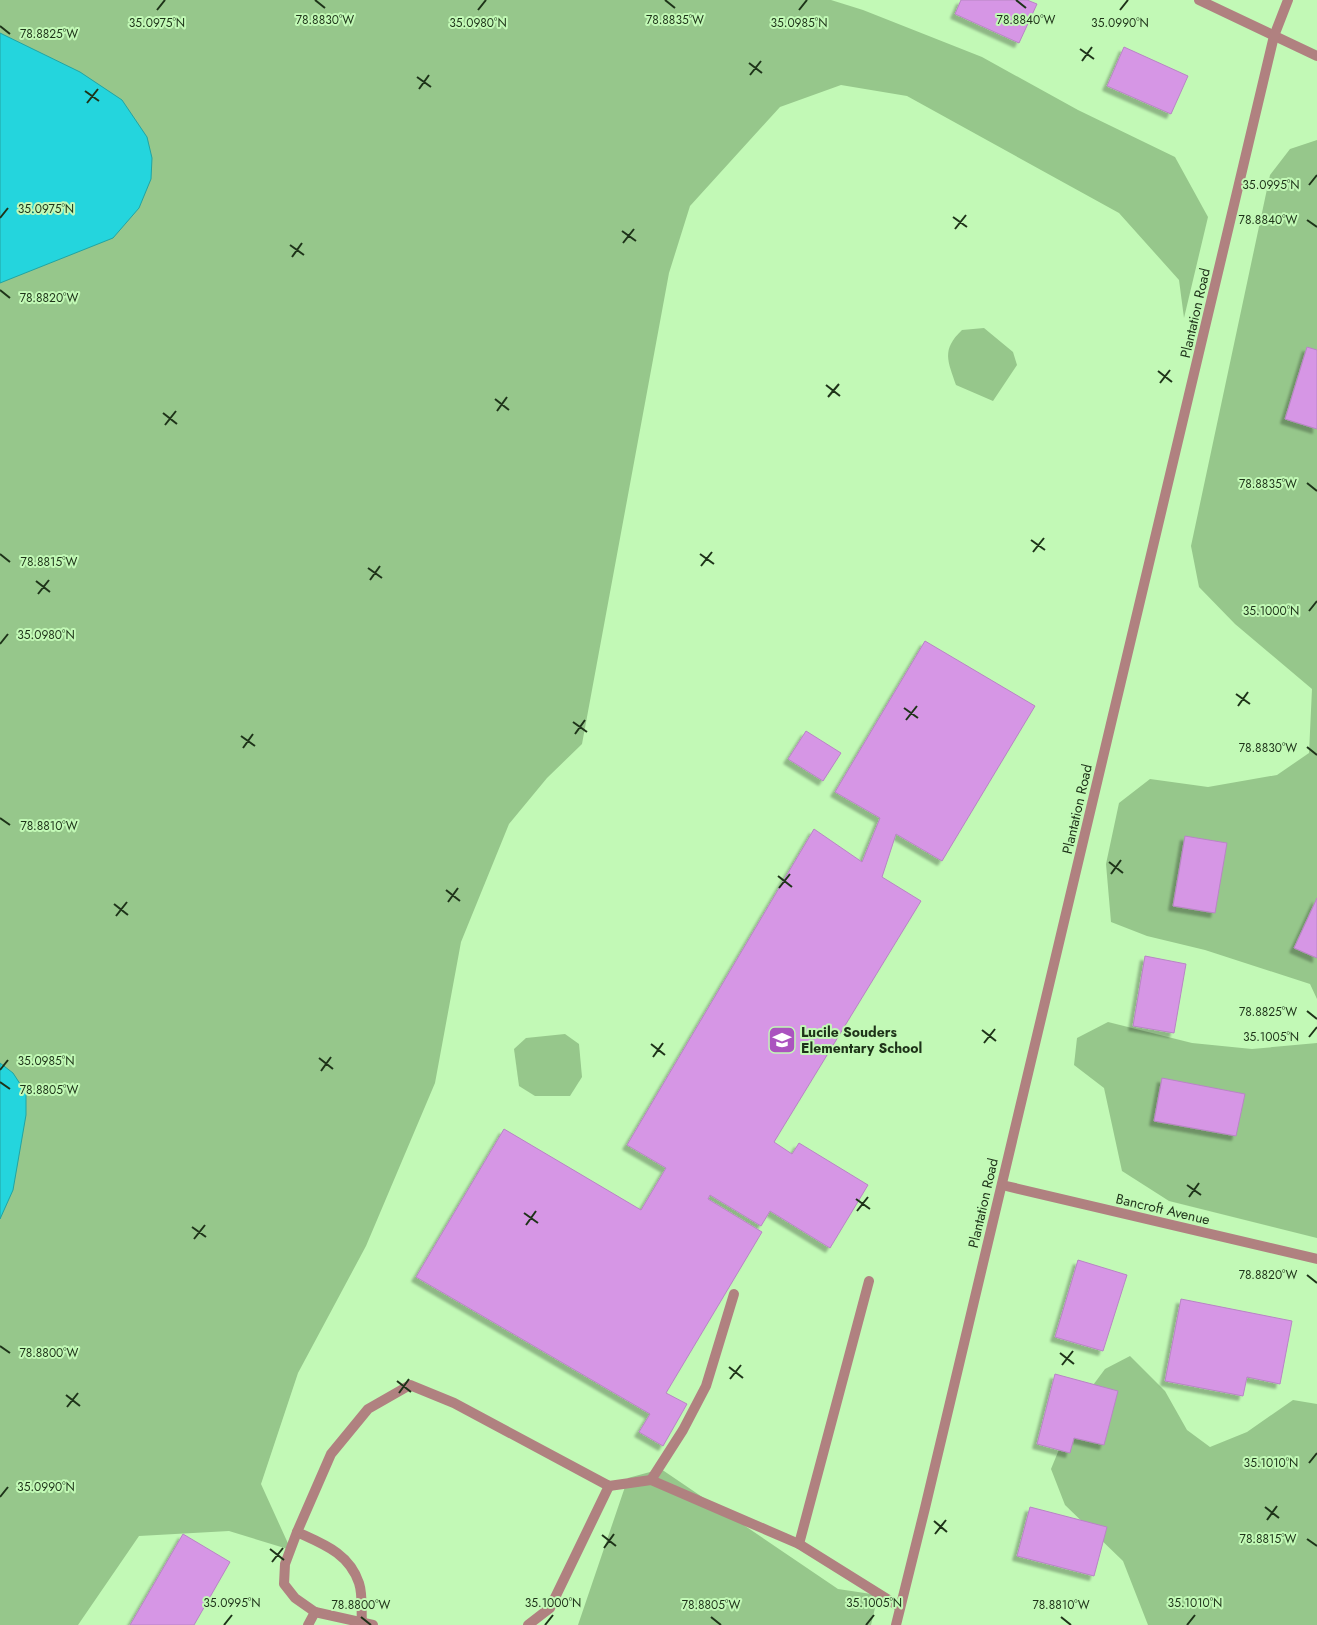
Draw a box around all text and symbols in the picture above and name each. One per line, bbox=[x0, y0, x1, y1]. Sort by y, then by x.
text: 78.8830°W bbox=[296, 11, 354, 29]
text: 78.8835°W bbox=[646, 11, 704, 29]
text: 78.8840°W bbox=[997, 11, 1056, 29]
text: 35.0975°N bbox=[129, 14, 185, 32]
text: 35.0980°N bbox=[449, 14, 507, 32]
text: 35.0985°N bbox=[771, 14, 828, 32]
text: 35.0990°N bbox=[1091, 14, 1149, 32]
text: 78.8825°W bbox=[20, 25, 78, 43]
text: 35.0995°N bbox=[1242, 176, 1300, 194]
text: 35.0975°N bbox=[18, 200, 74, 218]
text: 78.8840°W bbox=[1239, 211, 1298, 229]
street label: Plantation Road bbox=[1175, 266, 1215, 360]
text: 78.8820°W bbox=[20, 289, 78, 307]
text: 78.8835°W bbox=[1239, 475, 1297, 493]
text: 78.8815°W bbox=[21, 553, 77, 571]
text: 35.1000°N bbox=[1243, 602, 1299, 620]
text: 35.0980°N bbox=[17, 626, 75, 644]
text: 78.8830°W bbox=[1239, 739, 1297, 757]
street label: Plantation Road bbox=[1057, 762, 1097, 856]
text: 78.8810°W bbox=[20, 817, 78, 835]
text: 78.8825°W bbox=[1239, 1003, 1297, 1021]
place label: Lucile Souders Elementary School bbox=[801, 1022, 922, 1058]
school or university icon: Lucile Souders Elementary School bbox=[767, 1025, 797, 1055]
text: 35.1005°N bbox=[1243, 1028, 1299, 1046]
text: 35.0985°N bbox=[18, 1052, 75, 1070]
text: 78.8805°W bbox=[20, 1081, 78, 1099]
street label: Plantation Road bbox=[963, 1156, 1003, 1250]
street label: Bancroft Avenue bbox=[1114, 1188, 1212, 1230]
text: 78.8820°W bbox=[1239, 1266, 1297, 1284]
text: 78.8800°W bbox=[20, 1344, 79, 1362]
text: 35.1010°N bbox=[1244, 1454, 1298, 1472]
text: 35.0990°N bbox=[17, 1478, 75, 1496]
text: 78.8815°W bbox=[1240, 1530, 1296, 1548]
text: 35.0995°N bbox=[203, 1594, 261, 1612]
text: 35.1000°N bbox=[525, 1594, 581, 1612]
text: 35.1005°N bbox=[846, 1594, 902, 1612]
text: 35.1010°N bbox=[1168, 1594, 1222, 1612]
text: 78.8800°W bbox=[332, 1596, 391, 1614]
text: 78.8805°W bbox=[682, 1596, 740, 1614]
text: 78.8810°W bbox=[1032, 1596, 1090, 1614]

